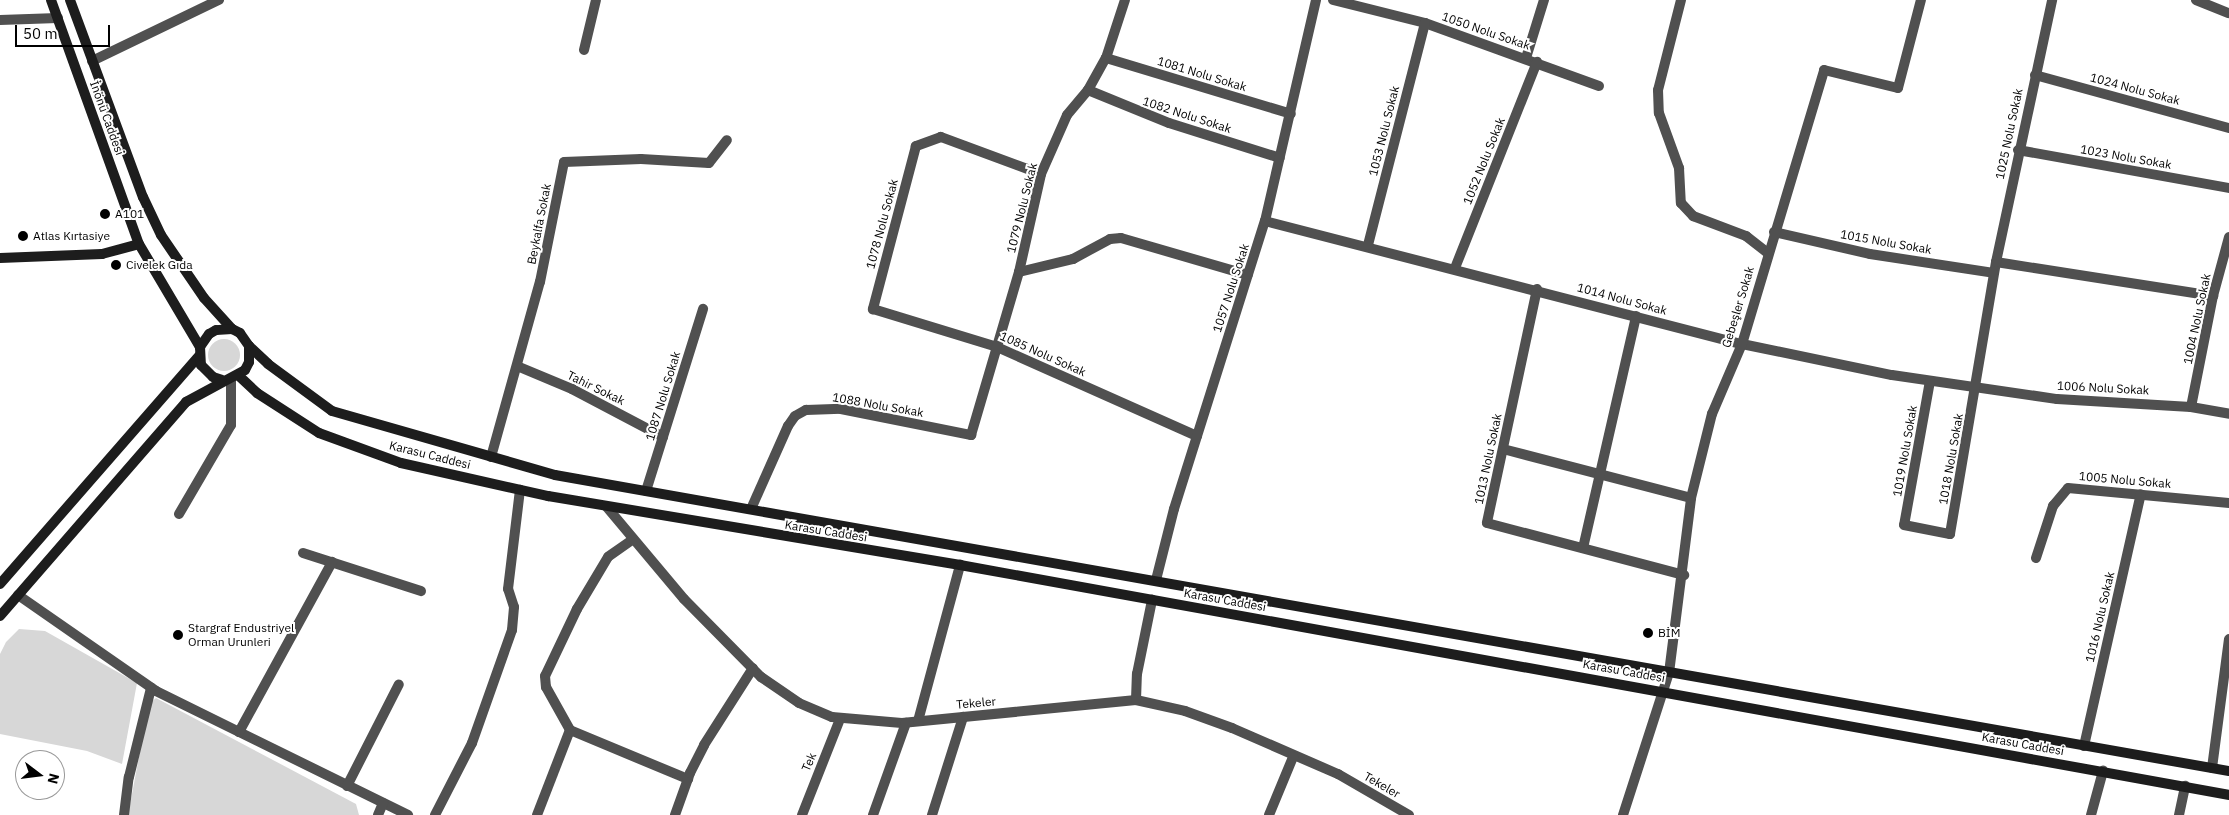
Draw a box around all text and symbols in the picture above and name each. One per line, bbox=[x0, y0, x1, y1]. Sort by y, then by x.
street label: 1050 Nolu Sokak bbox=[1440, 9, 1532, 53]
scale bar bbox=[18, 15, 112, 47]
text: 50 m bbox=[23, 24, 58, 43]
street label: 1081 Nolu Sokak bbox=[1156, 54, 1248, 94]
street label: 1024 Nolu Sokak bbox=[2088, 70, 2182, 108]
street label: İnönü Caddesi bbox=[87, 79, 127, 157]
street label: 1053 Nolu Sokak bbox=[1366, 84, 1402, 178]
street label: 1025 Nolu Sokak bbox=[1992, 87, 2026, 181]
street label: 1082 Nolu Sokak bbox=[1141, 94, 1233, 136]
street label: 1052 Nolu Sokak bbox=[1460, 115, 1508, 207]
street label: 1023 Nolu Sokak bbox=[2079, 142, 2173, 172]
street label: 1079 Nolu Sokak bbox=[1004, 161, 1040, 255]
street label: 1078 Nolu Sokak bbox=[863, 177, 901, 271]
street label: Beykalfa Sokak bbox=[524, 182, 554, 266]
place label: A101 bbox=[115, 207, 144, 221]
marker: A101 bbox=[99, 208, 111, 220]
street label: 1015 Nolu Sokak bbox=[1839, 227, 1933, 257]
place label: Atlas Kırtasiye bbox=[33, 229, 110, 243]
marker: Atlas Kırtasiye bbox=[17, 230, 29, 242]
street label: 1057 Nolu Sokak bbox=[1210, 242, 1252, 334]
place label: Civelek Gıda bbox=[126, 258, 193, 272]
marker: Civelek Gıda bbox=[110, 259, 122, 271]
street label: Gebeşler Sokak bbox=[1719, 265, 1757, 349]
street label: 1004 Nolu Sokak bbox=[2180, 272, 2214, 366]
street label: 1014 Nolu Sokak bbox=[1575, 280, 1669, 318]
street label: 1085 Nolu Sokak bbox=[998, 329, 1088, 379]
street label: 1087 Nolu Sokak bbox=[643, 350, 683, 442]
street label: Tahir Sokak bbox=[565, 368, 627, 408]
street label: 1006 Nolu Sokak bbox=[2056, 378, 2150, 398]
street label: 1088 Nolu Sokak bbox=[831, 390, 925, 420]
street label: 1019 Nolu Sokak bbox=[1890, 404, 1920, 498]
street label: 1013 Nolu Sokak bbox=[1471, 412, 1505, 506]
street label: 1018 Nolu Sokak bbox=[1936, 412, 1966, 506]
street label: Karasu Caddesi bbox=[388, 438, 472, 472]
street label: 1005 Nolu Sokak bbox=[2078, 469, 2172, 491]
street label: Karasu Caddesi bbox=[784, 517, 868, 545]
street label: 1016 Nolu Sokak bbox=[2083, 570, 2117, 664]
street label: Karasu Caddesi bbox=[1183, 586, 1267, 614]
place label: Stargraf Endustriyel Orman Urunleri bbox=[188, 621, 294, 649]
place label: BİM bbox=[1658, 626, 1680, 640]
marker: BİM bbox=[1642, 627, 1654, 639]
marker: Stargraf Endustriyel Orman Urunleri bbox=[172, 629, 184, 641]
street label: Karasu Caddesi bbox=[1582, 657, 1666, 685]
street label: Tekeler bbox=[956, 694, 996, 712]
street label: Karasu Caddesi bbox=[1981, 730, 2065, 758]
north arrow bbox=[15, 750, 65, 800]
street label: Tek bbox=[799, 750, 819, 774]
street label: Tekeler bbox=[1361, 769, 1403, 801]
text: N bbox=[44, 771, 64, 786]

